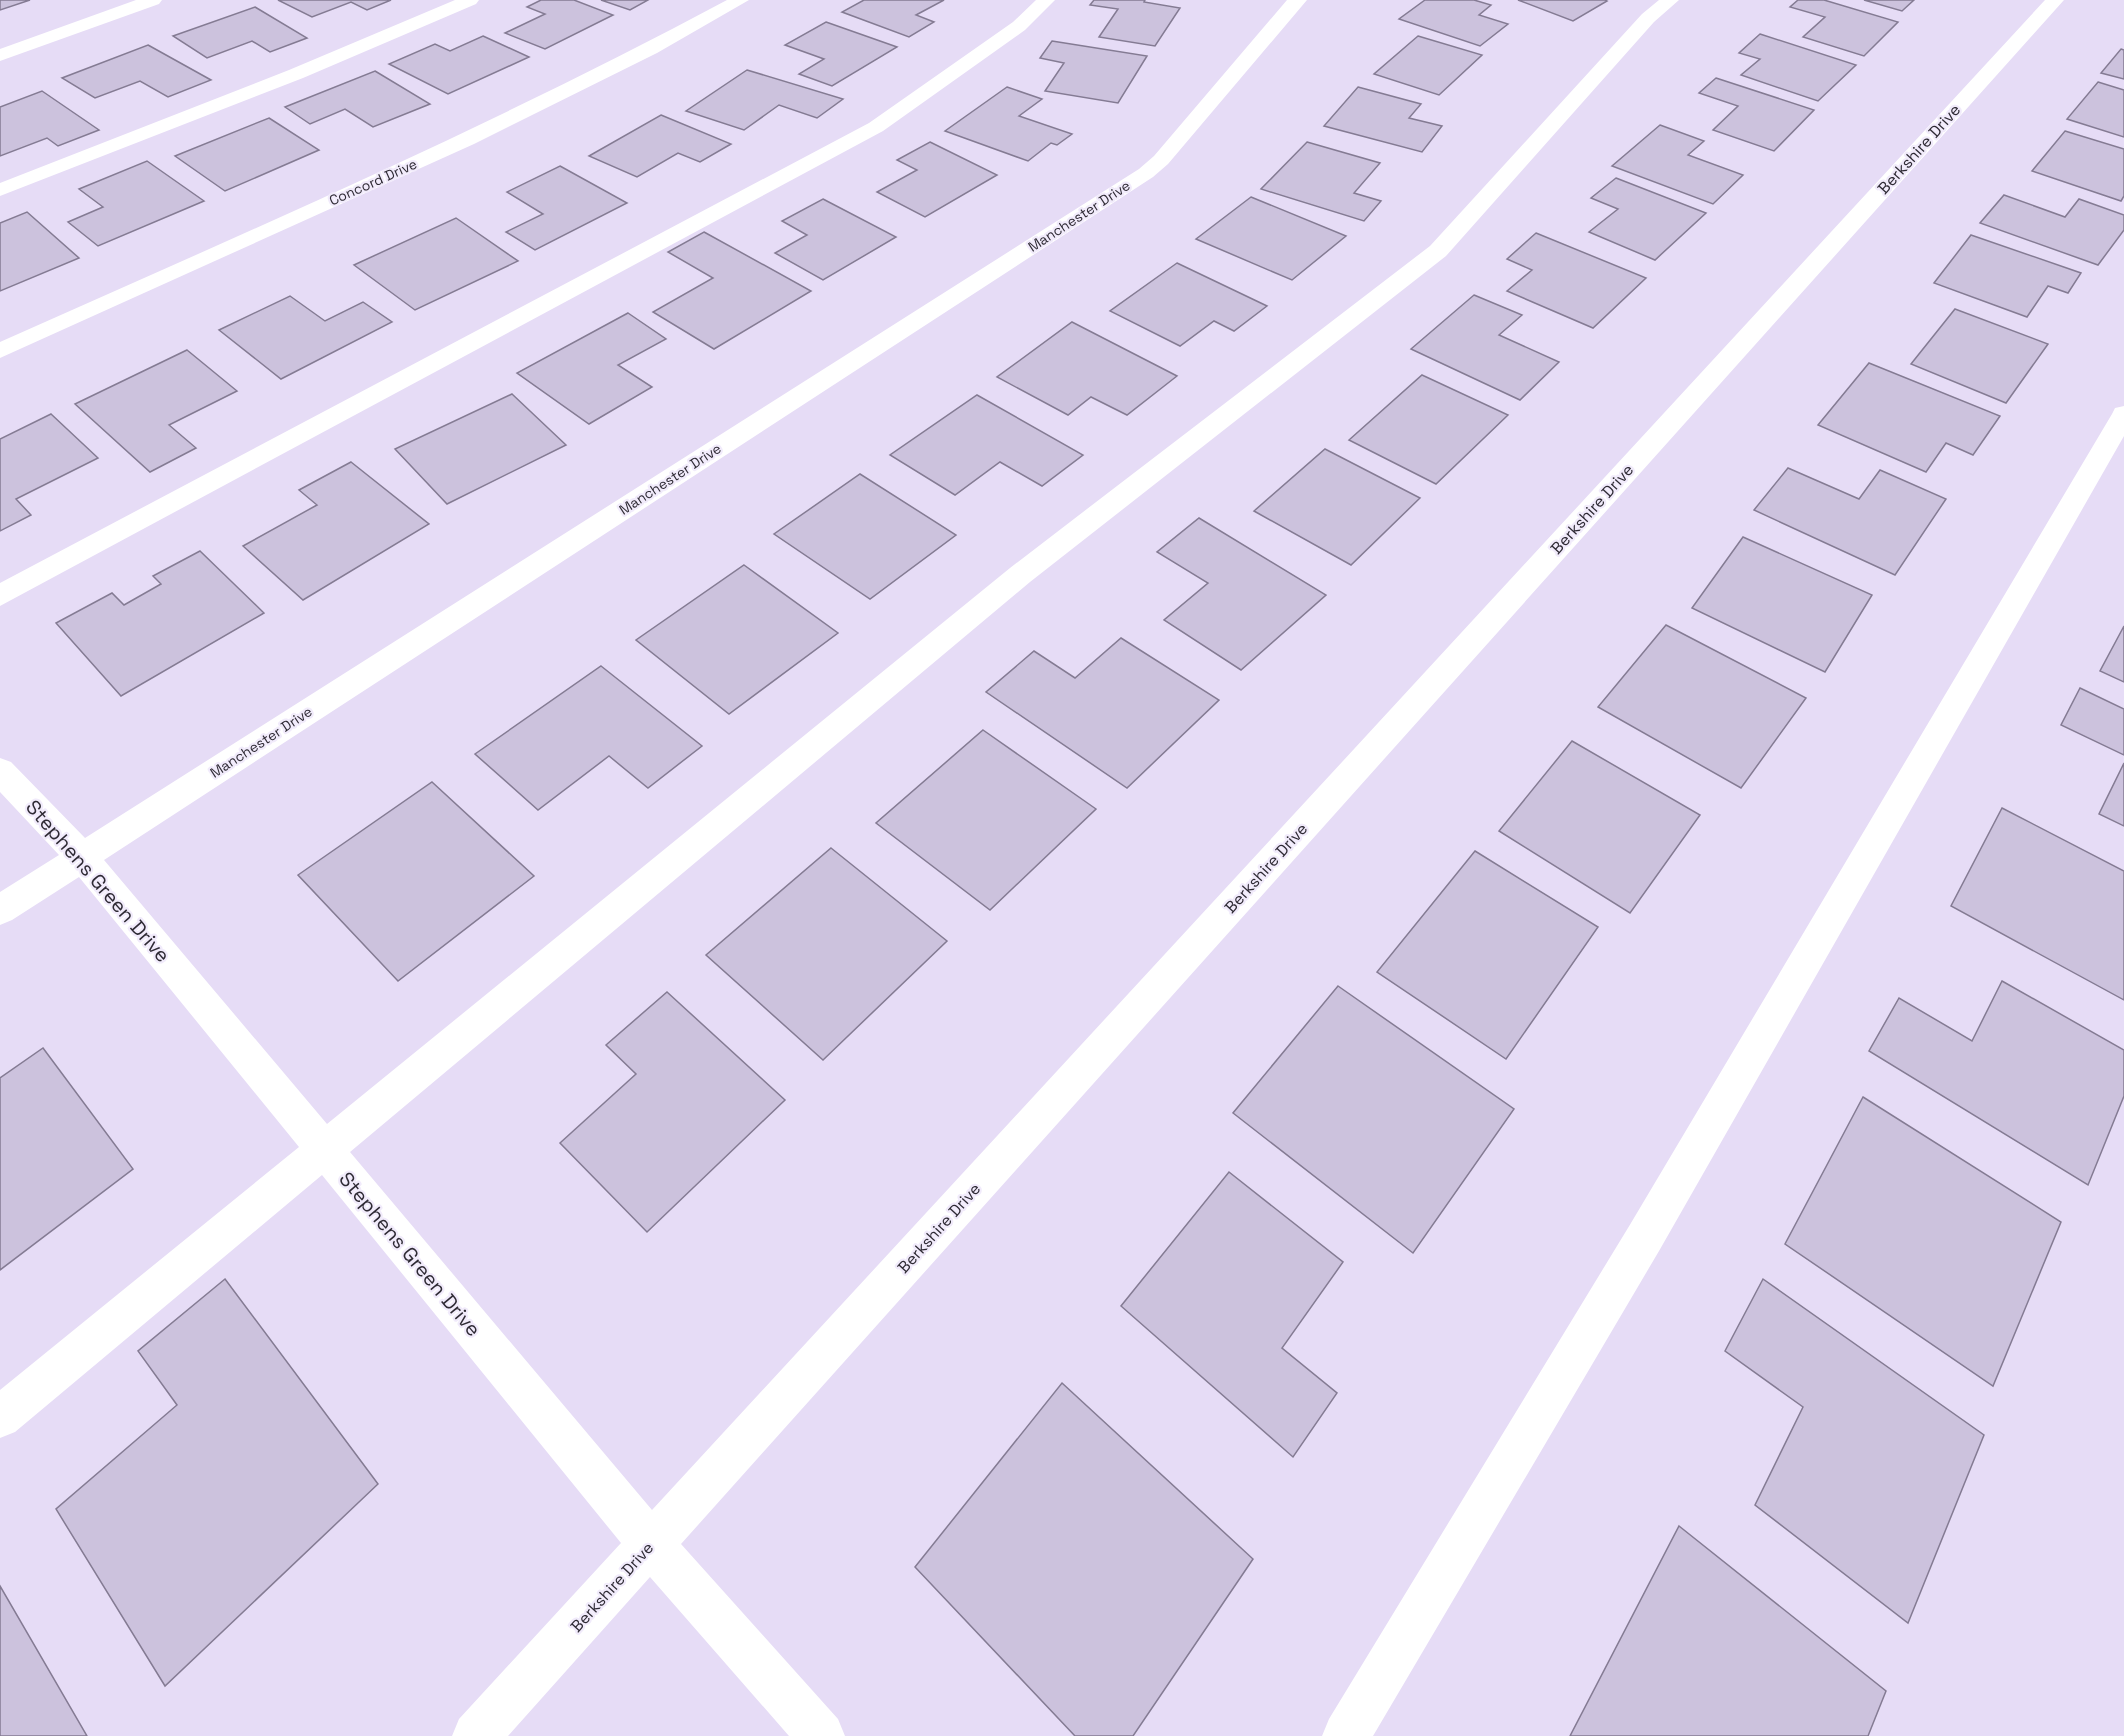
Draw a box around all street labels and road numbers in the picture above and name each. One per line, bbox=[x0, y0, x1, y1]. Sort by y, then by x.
street label: Berkshire Drive bbox=[1873, 99, 1965, 199]
street label: Concord Drive bbox=[326, 155, 420, 209]
street label: Manchester Drive bbox=[1025, 176, 1133, 256]
street label: Manchester Drive bbox=[616, 439, 724, 519]
street label: Berkshire Drive bbox=[1546, 459, 1638, 559]
street label: Manchester Drive bbox=[207, 702, 315, 782]
street label: Stephens Green Drive bbox=[20, 794, 176, 968]
street label: Berkshire Drive bbox=[1220, 818, 1312, 918]
street label: Stephens Green Drive bbox=[333, 1166, 487, 1342]
street label: Berkshire Drive bbox=[893, 1178, 985, 1278]
street label: Berkshire Drive bbox=[566, 1537, 658, 1637]

